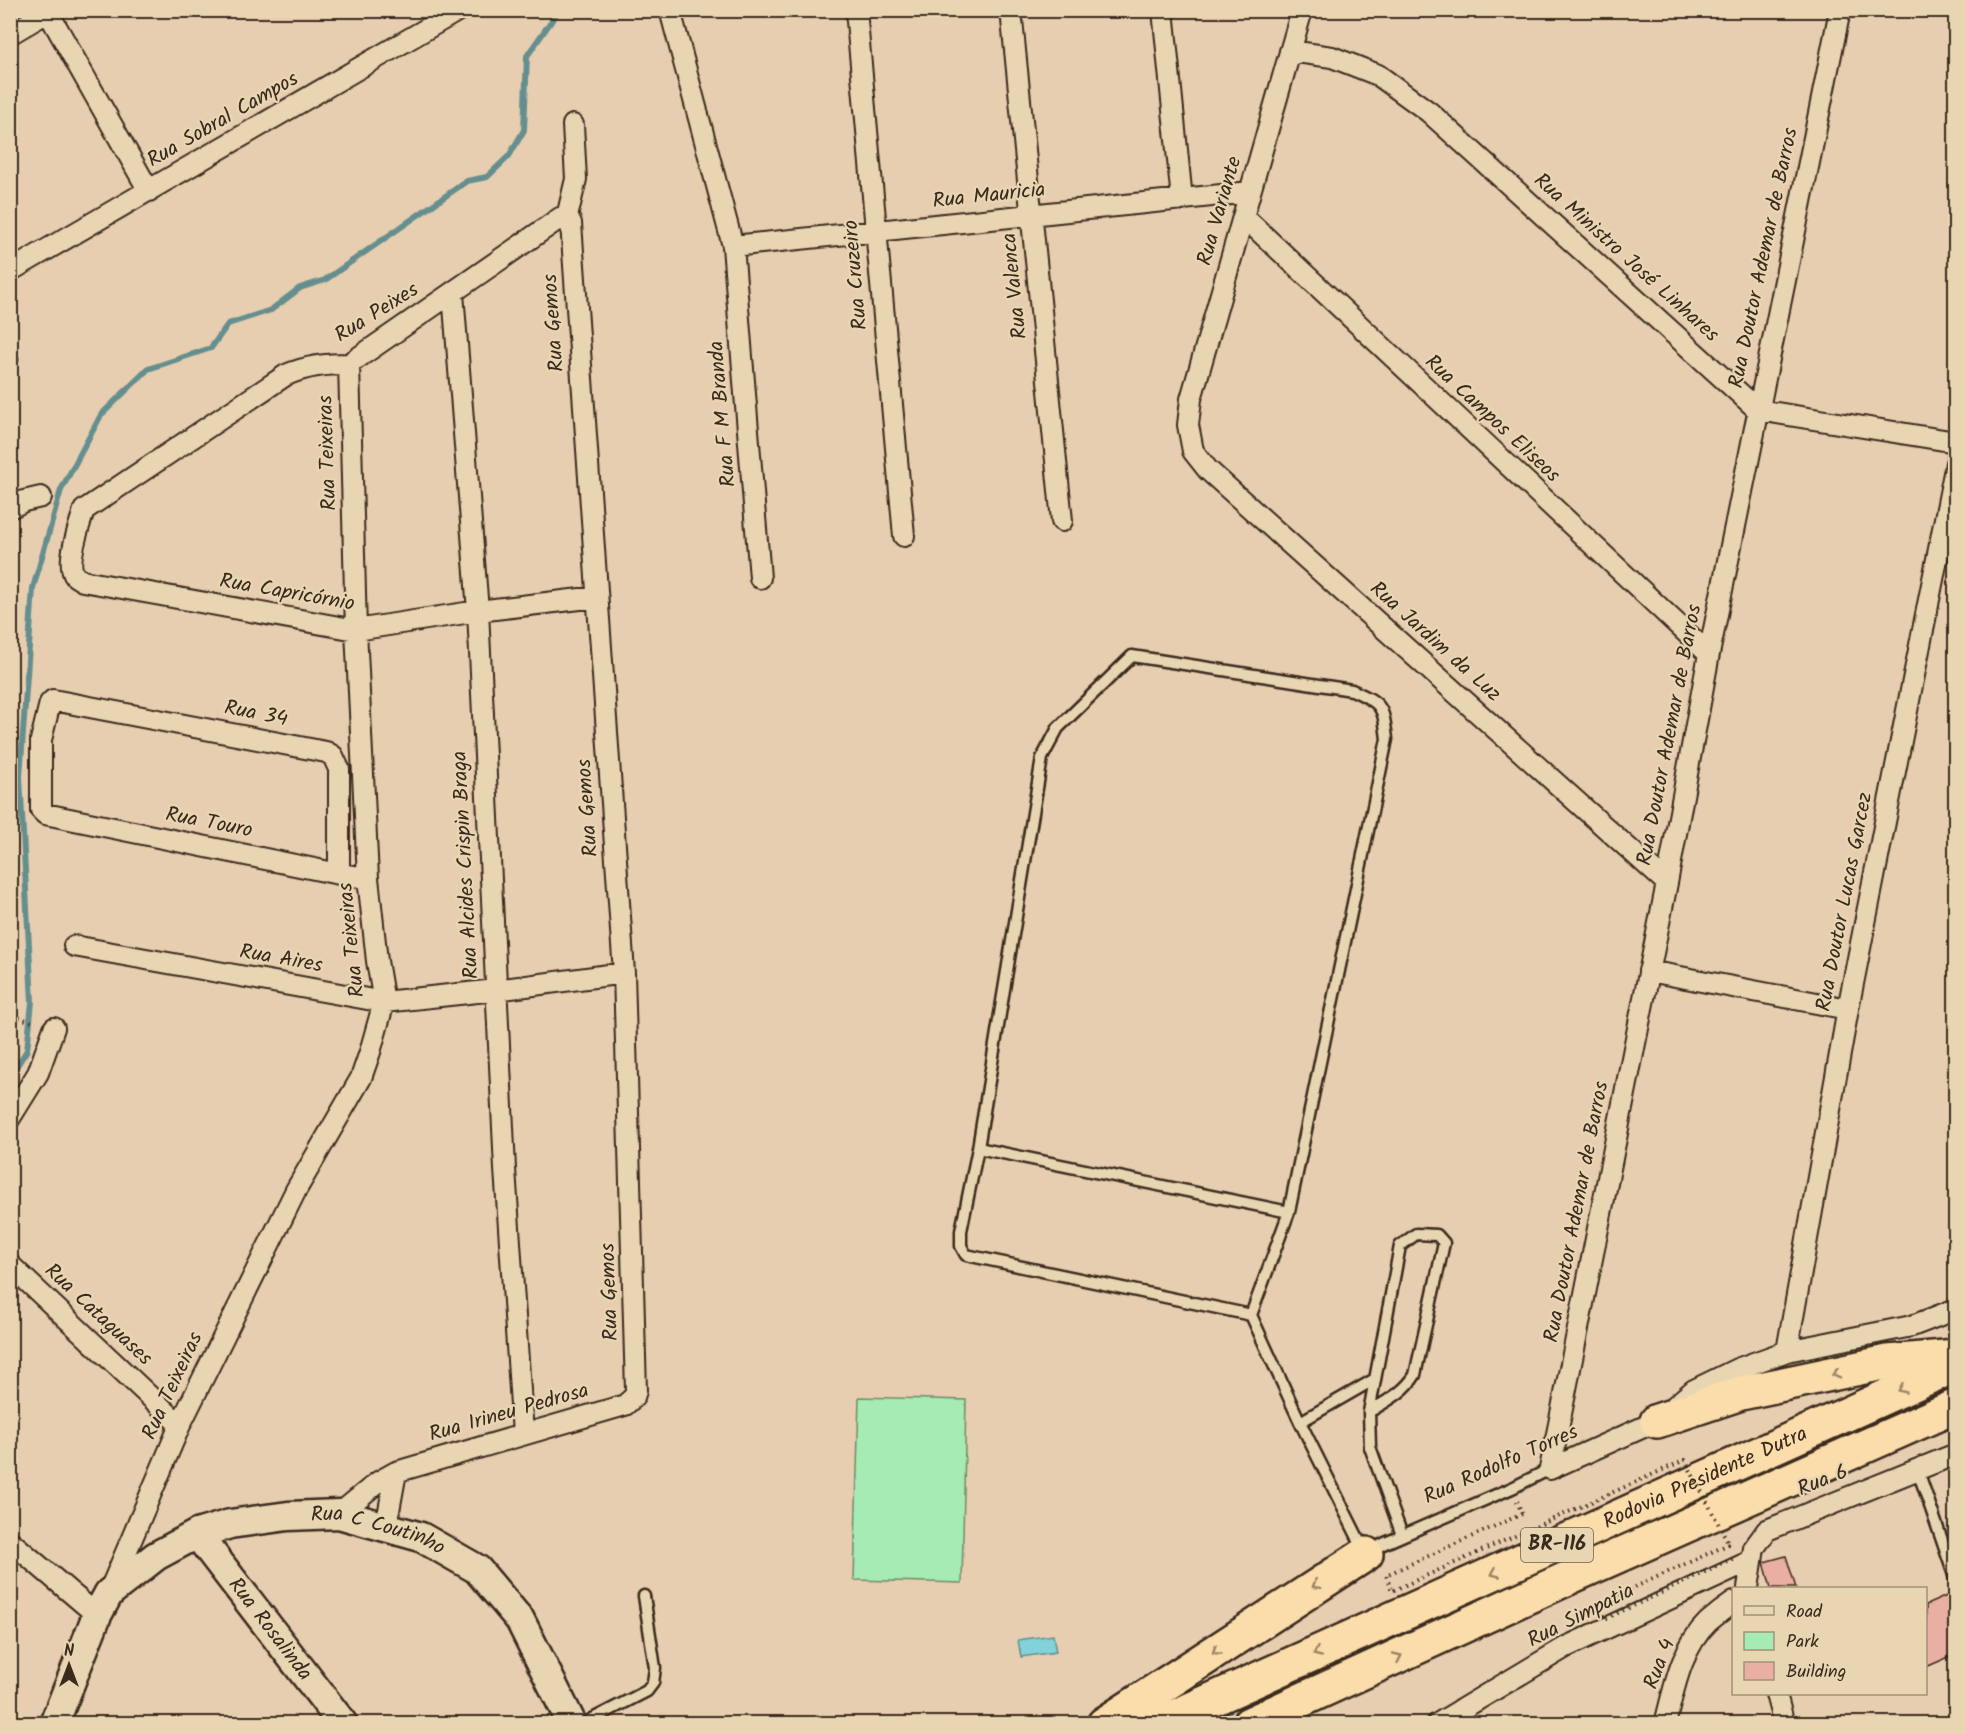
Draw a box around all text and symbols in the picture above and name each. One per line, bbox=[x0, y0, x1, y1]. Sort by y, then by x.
street label: Rua Sobral Campos bbox=[141, 63, 305, 177]
street label: Rua Doutor Ademar de Barros bbox=[1720, 125, 1808, 391]
street label: Rua Variante bbox=[1189, 152, 1251, 269]
street label: Rua Ministro José Linhares bbox=[1526, 165, 1726, 351]
street label: Rua Mauricia bbox=[931, 174, 1047, 218]
street label: Rua Cruzeiro bbox=[835, 219, 877, 331]
street label: Rua Valenca bbox=[993, 231, 1037, 341]
street label: Rua Gemos bbox=[534, 273, 574, 373]
street label: Rua Peixes bbox=[328, 274, 426, 352]
street label: Rua F M Branda bbox=[700, 339, 746, 489]
street label: Rua Campos Eliseos bbox=[1416, 347, 1568, 491]
street label: Rua Teixeiras bbox=[309, 395, 347, 511]
street label: Rua Capricórnio bbox=[217, 565, 357, 621]
street label: Rua Jardim da Luz bbox=[1362, 574, 1508, 710]
street label: Rua Doutor Ademar de Barros bbox=[1628, 602, 1712, 868]
street label: Rua 34 bbox=[221, 692, 291, 736]
street label: Rua Alcides Crispin Braga bbox=[444, 750, 488, 980]
street label: Rua Gemos bbox=[568, 758, 608, 858]
street label: Rua Doutor Lucas Garcez bbox=[1808, 790, 1882, 1014]
street label: Rua Touro bbox=[163, 798, 255, 848]
street label: Rua Teixeiras bbox=[330, 881, 374, 999]
street label: Rua Aires bbox=[237, 935, 325, 983]
street label: Rua Doutor Ademar de Barros bbox=[1535, 1079, 1619, 1345]
street label: Rua Gemos bbox=[592, 1242, 628, 1342]
street label: Rua Cataguases bbox=[36, 1256, 160, 1374]
street label: Rua Teixeiras bbox=[134, 1327, 212, 1445]
one-way arrow bbox=[1831, 1367, 1841, 1380]
street label: Rua Irineu Pedrosa bbox=[425, 1374, 593, 1452]
one-way arrow bbox=[1898, 1382, 1909, 1394]
street label: Rua Rodolfo Torres bbox=[1418, 1416, 1584, 1514]
street label: Rodovia Presidente Dutra bbox=[1597, 1417, 1813, 1538]
street label: Rua 6 bbox=[1793, 1456, 1853, 1506]
street label: Rua C Coutinho bbox=[310, 1497, 451, 1564]
road number: BR-116 bbox=[1521, 1528, 1593, 1562]
one-way arrow bbox=[1490, 1566, 1501, 1578]
street label: Rua Rosalinda bbox=[220, 1570, 321, 1688]
street label: Rua Simpatia bbox=[1522, 1575, 1640, 1657]
one-way arrow bbox=[1312, 1577, 1322, 1589]
legend bbox=[1732, 1587, 1927, 1695]
text: Road bbox=[1786, 1598, 1823, 1627]
text: Park bbox=[1786, 1628, 1819, 1657]
street label: Rua 4 bbox=[1635, 1634, 1685, 1694]
north arrow bbox=[39, 1635, 99, 1695]
text: N bbox=[64, 1639, 74, 1664]
one-way arrow bbox=[1211, 1644, 1222, 1655]
one-way arrow bbox=[1312, 1645, 1323, 1657]
one-way arrow bbox=[1392, 1652, 1403, 1664]
text: Building bbox=[1786, 1658, 1846, 1687]

